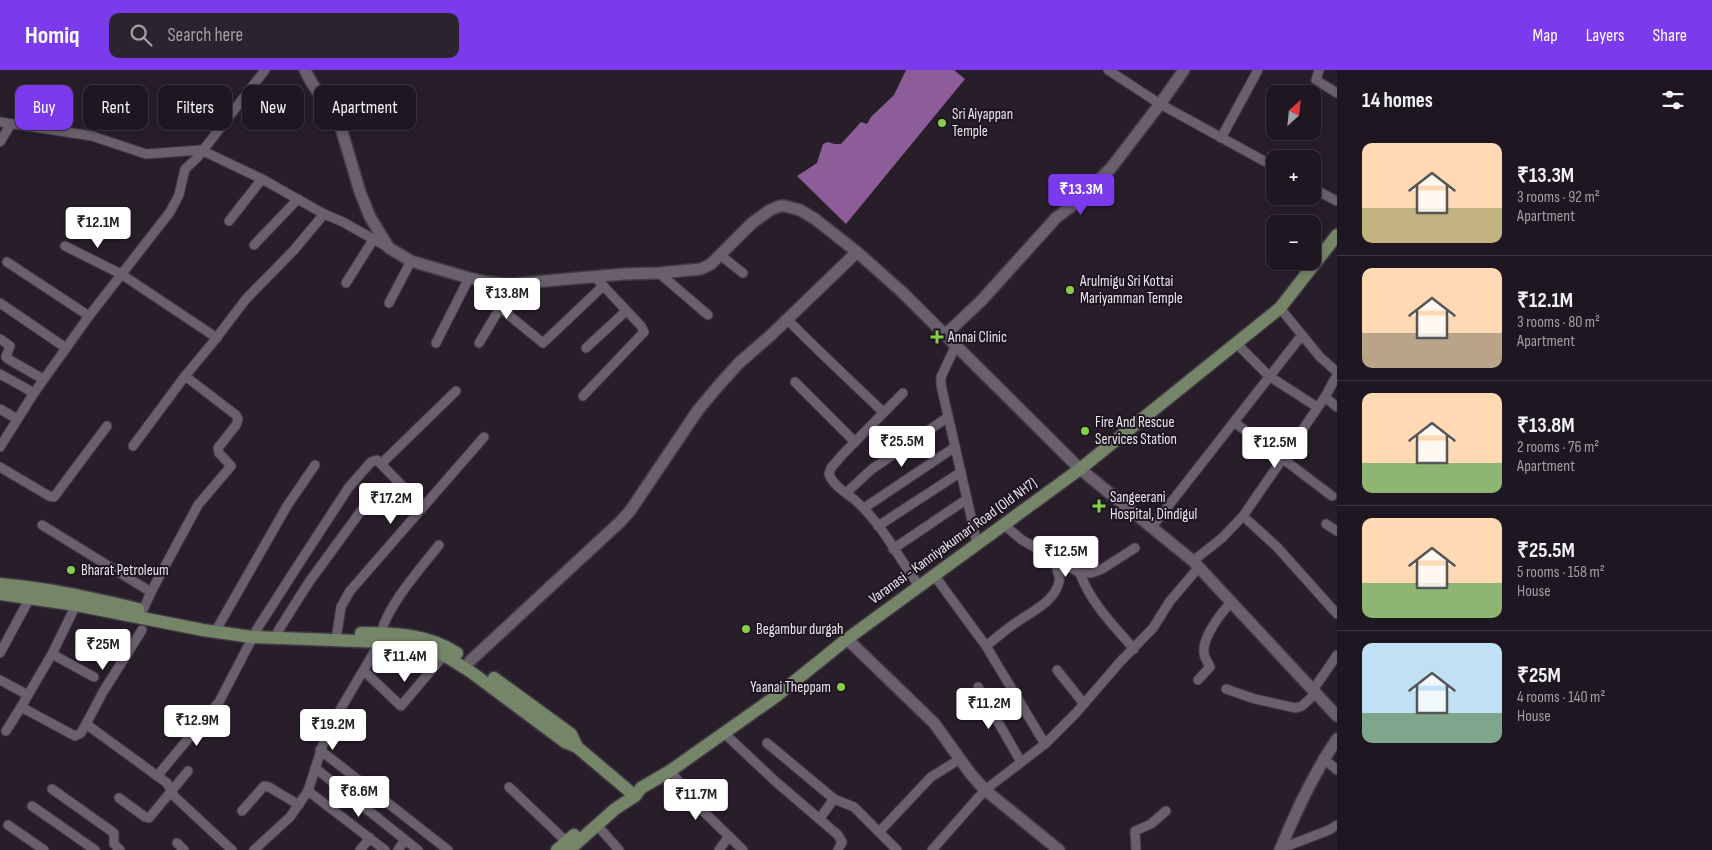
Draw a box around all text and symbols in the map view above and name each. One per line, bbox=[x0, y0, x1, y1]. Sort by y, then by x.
search box bbox=[109, 13, 459, 58]
text: Homiq bbox=[25, 21, 79, 50]
icon: search bbox=[127, 21, 155, 49]
text: Search here bbox=[167, 24, 243, 47]
text: Map bbox=[1533, 25, 1558, 46]
text: Layers bbox=[1586, 25, 1625, 46]
text: Share bbox=[1653, 25, 1687, 46]
chip: Buy bbox=[15, 85, 73, 130]
chip: Rent bbox=[83, 85, 148, 130]
chip: Filters bbox=[158, 85, 232, 130]
chip: New bbox=[242, 85, 304, 130]
chip: Apartment bbox=[314, 85, 416, 130]
north arrow bbox=[1266, 85, 1321, 140]
map controls bbox=[1266, 85, 1321, 270]
icon: filters bbox=[1659, 86, 1687, 114]
text: 14 homes bbox=[1362, 88, 1433, 113]
place label: Sri Aiyappan Temple bbox=[952, 105, 1013, 141]
marker: Sri Aiyappan Temple bbox=[936, 117, 948, 129]
button: + bbox=[1266, 150, 1321, 205]
icon: home bbox=[1402, 163, 1462, 223]
text: ₹13.3M bbox=[1517, 163, 1574, 188]
pin: ₹13.3M bbox=[1040, 174, 1122, 216]
text: ₹13.3M bbox=[1059, 180, 1103, 199]
text: 3 rooms · 92 m² bbox=[1517, 188, 1600, 207]
pin: ₹12.1M bbox=[57, 206, 139, 249]
text: Apartment bbox=[1517, 207, 1575, 226]
text: ₹12.1M bbox=[77, 213, 119, 232]
button: − bbox=[1266, 215, 1321, 270]
place label: Arulmigu Sri Kottai Mariyamman Temple bbox=[1079, 272, 1183, 308]
pin: ₹13.8M bbox=[466, 278, 548, 320]
text: ₹13.8M bbox=[485, 284, 529, 303]
marker: Arulmigu Sri Kottai Mariyamman Temple bbox=[1064, 284, 1076, 296]
icon: home bbox=[1402, 288, 1462, 348]
text: ₹12.1M bbox=[1517, 288, 1573, 313]
text: 3 rooms · 80 m² bbox=[1517, 313, 1600, 332]
place label: Annai Clinic bbox=[947, 328, 1007, 347]
marker: Annai Clinic bbox=[930, 330, 944, 344]
text: Apartment bbox=[1517, 332, 1575, 351]
place label: Fire And Rescue Services Station bbox=[1095, 413, 1177, 449]
icon: home bbox=[1402, 413, 1462, 473]
text: ₹13.8M bbox=[1517, 413, 1575, 438]
marker: Fire And Rescue Services Station bbox=[1079, 425, 1091, 437]
pin: ₹25.5M bbox=[861, 426, 943, 468]
pin: ₹12.5M bbox=[1234, 426, 1316, 469]
text: ₹25.5M bbox=[880, 432, 924, 451]
text: ₹12.5M bbox=[1253, 433, 1297, 452]
text: 2 rooms · 76 m² bbox=[1517, 438, 1599, 457]
text: Apartment bbox=[1517, 457, 1575, 476]
street label: Varanasi - Kanniyakumari Road (Old NH7) bbox=[865, 474, 1041, 608]
pin: ₹17.2M bbox=[350, 482, 432, 525]
place label: Sangeerani Hospital, Dindigul bbox=[1110, 488, 1197, 524]
text: ₹17.2M bbox=[370, 489, 412, 508]
marker: Sangeerani Hospital, Dindigul bbox=[1092, 499, 1106, 513]
pin: ₹12.5M bbox=[1025, 536, 1107, 578]
icon: home bbox=[1402, 538, 1462, 598]
text: ₹25.5M bbox=[1517, 538, 1575, 563]
text: ₹12.5M bbox=[1044, 542, 1088, 561]
place label: Bharat Petroleum bbox=[81, 561, 169, 580]
text: 5 rooms · 158 m² bbox=[1517, 563, 1605, 582]
marker: Bharat Petroleum bbox=[65, 564, 77, 576]
text: House bbox=[1517, 582, 1551, 601]
place label: Begambur durgah bbox=[756, 620, 844, 639]
marker: Begambur durgah bbox=[740, 623, 752, 635]
pin: ₹25M bbox=[73, 628, 133, 671]
text: ₹25M bbox=[86, 635, 120, 654]
pin: ₹11.4M bbox=[364, 640, 446, 683]
text: ₹11.4M bbox=[383, 647, 427, 666]
icon: home bbox=[1402, 663, 1462, 723]
text: ₹25M bbox=[1517, 663, 1561, 688]
place label: Yaanai Theppam bbox=[750, 678, 831, 697]
marker: Yaanai Theppam bbox=[835, 681, 847, 693]
pin: ₹11.2M bbox=[948, 688, 1030, 730]
text: 4 rooms · 140 m² bbox=[1517, 688, 1605, 707]
text: ₹11.2M bbox=[967, 694, 1011, 713]
pin: ₹12.9M bbox=[156, 704, 238, 747]
text: House bbox=[1517, 707, 1551, 726]
pin: ₹19.2M bbox=[292, 708, 374, 751]
text: ₹12.9M bbox=[175, 711, 219, 730]
text: ₹19.2M bbox=[311, 715, 355, 734]
pin: ₹8.6M bbox=[324, 776, 394, 818]
pin: ₹11.7M bbox=[655, 778, 737, 821]
text: ₹8.6M bbox=[340, 782, 378, 801]
text: ₹11.7M bbox=[675, 785, 717, 804]

